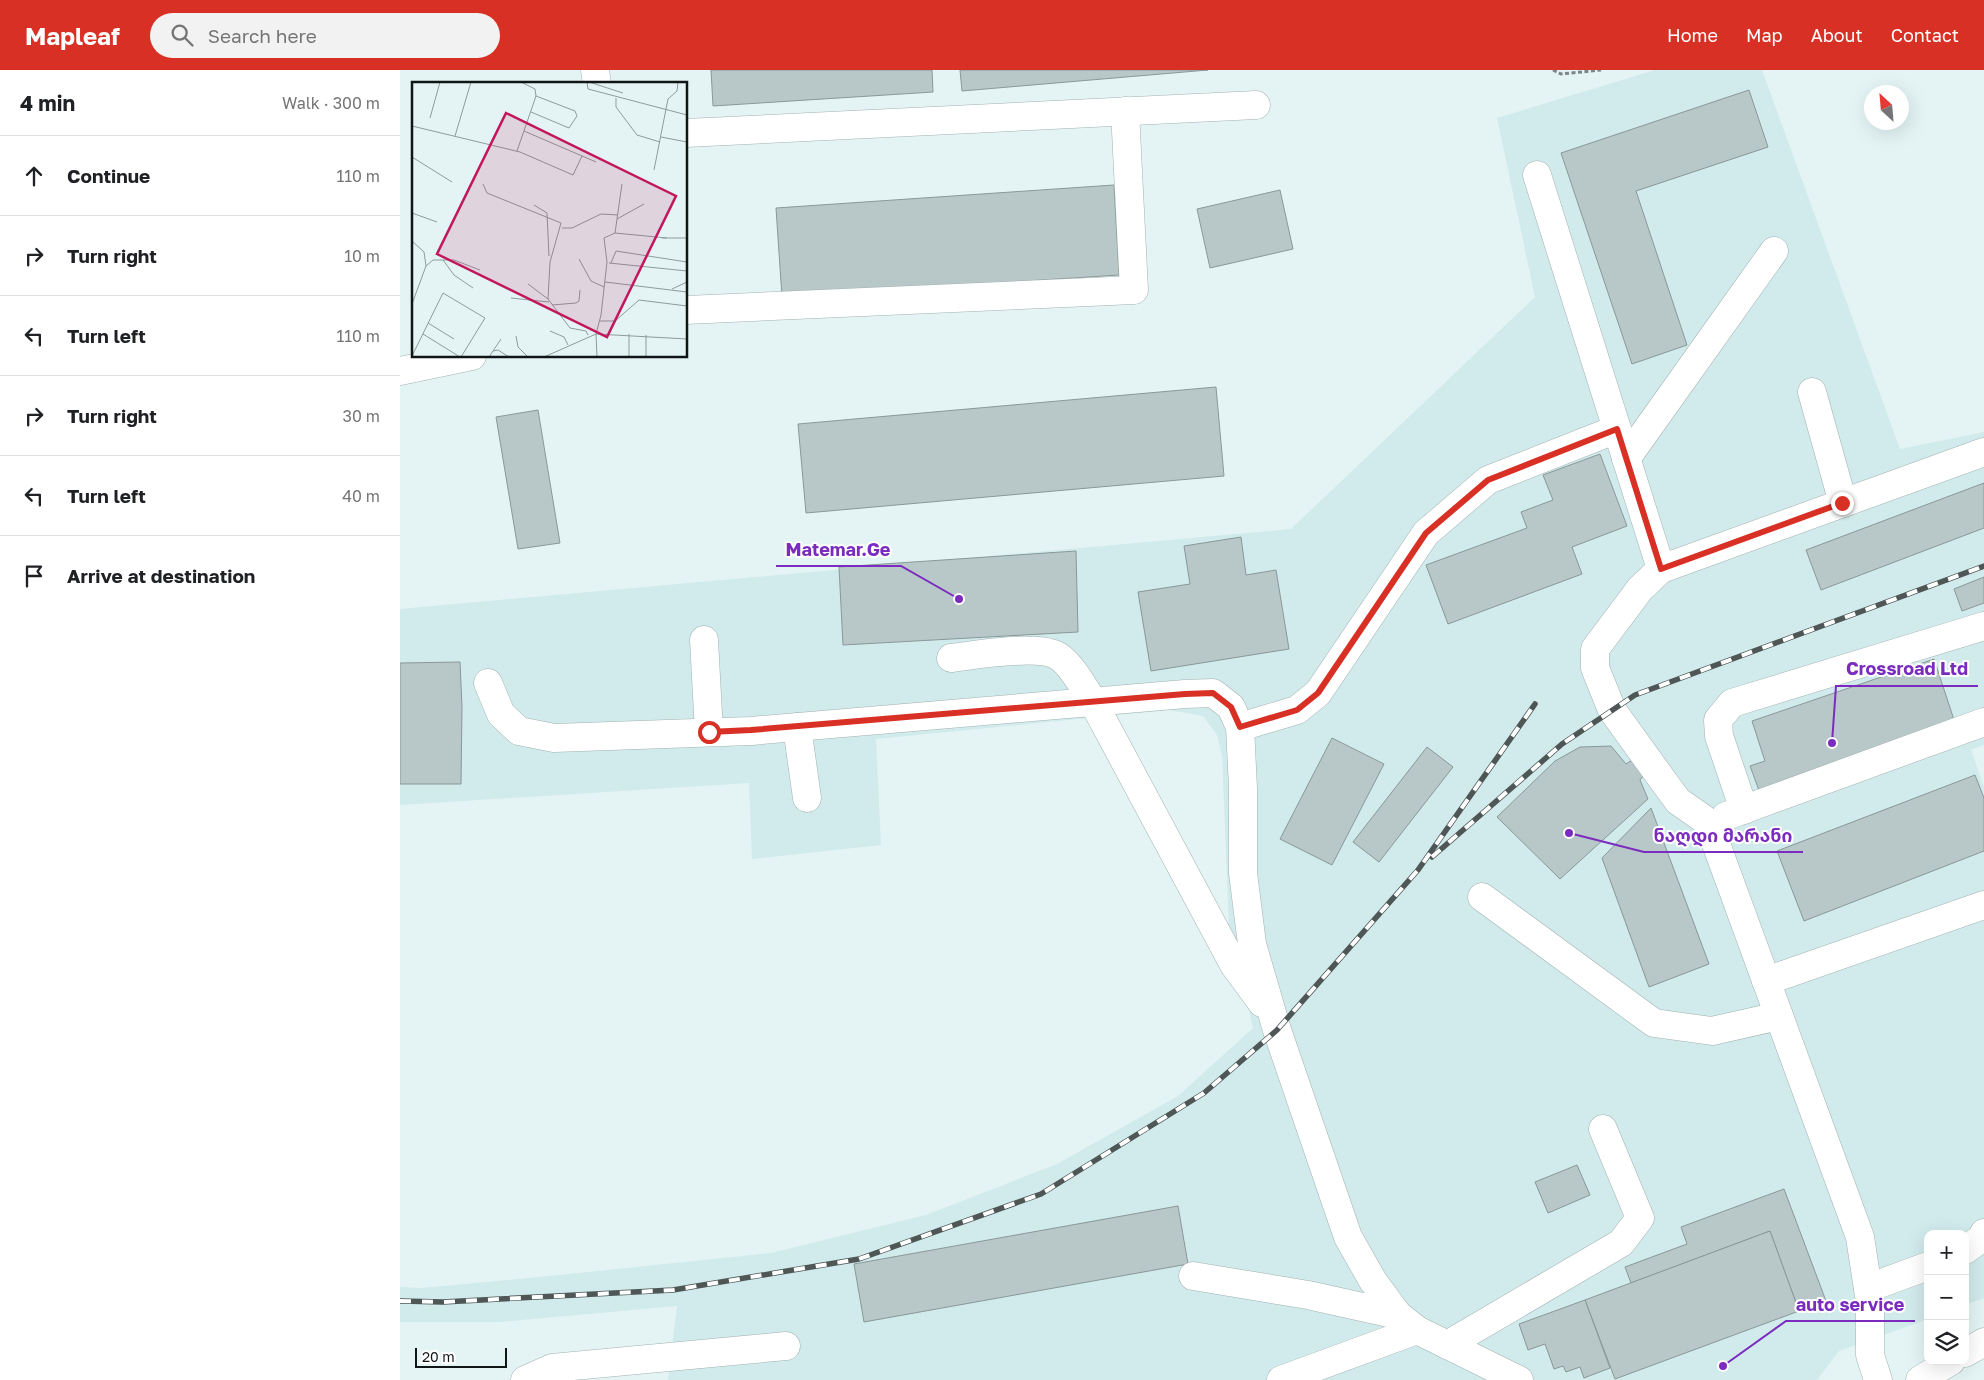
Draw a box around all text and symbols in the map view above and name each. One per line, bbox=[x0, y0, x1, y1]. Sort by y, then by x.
search box bbox=[150, 13, 500, 58]
text: Mapleaf bbox=[25, 21, 120, 50]
icon: search bbox=[168, 21, 196, 49]
text: Search here bbox=[208, 24, 317, 47]
text: Home bbox=[1667, 24, 1718, 46]
text: Map bbox=[1746, 24, 1783, 46]
text: About bbox=[1811, 24, 1863, 46]
text: Contact bbox=[1891, 24, 1959, 46]
inset map bbox=[412, 82, 688, 358]
north arrow bbox=[1864, 85, 1909, 130]
text: 4 min bbox=[20, 90, 75, 116]
text: Walk · 300 m bbox=[282, 93, 380, 113]
icon: ahead bbox=[20, 162, 48, 190]
text: Continue bbox=[67, 164, 150, 187]
text: 110 m bbox=[336, 166, 380, 186]
icon: right bbox=[20, 242, 48, 270]
text: Turn right bbox=[67, 244, 157, 267]
text: 10 m bbox=[344, 246, 380, 266]
icon: left bbox=[20, 322, 48, 350]
text: Turn left bbox=[67, 324, 146, 347]
text: 110 m bbox=[336, 326, 380, 346]
icon: right bbox=[20, 402, 48, 430]
text: Turn right bbox=[67, 404, 157, 427]
text: 30 m bbox=[343, 406, 380, 426]
icon: left bbox=[20, 482, 48, 510]
text: Turn left bbox=[67, 484, 146, 507]
text: 40 m bbox=[342, 486, 380, 506]
route end bbox=[1831, 492, 1854, 515]
callout: Matemar.Ge bbox=[776, 533, 901, 566]
text: Matemar.Ge bbox=[786, 538, 891, 560]
icon: arrive bbox=[20, 562, 48, 590]
text: Arrive at destination bbox=[67, 564, 255, 587]
callout: Crossroad Ltd bbox=[1836, 653, 1978, 686]
text: Crossroad Ltd bbox=[1846, 657, 1968, 679]
route start bbox=[698, 721, 721, 744]
callout: ნაღდი მარანი bbox=[1644, 819, 1803, 852]
text: ნაღდი მარანი bbox=[1654, 824, 1793, 847]
map controls bbox=[1924, 1230, 1969, 1365]
button: + bbox=[1924, 1230, 1969, 1275]
button: − bbox=[1924, 1275, 1969, 1320]
callout: auto service bbox=[1786, 1288, 1915, 1321]
text: auto service bbox=[1796, 1293, 1905, 1315]
button: layers bbox=[1924, 1320, 1969, 1365]
scale bar bbox=[415, 1345, 508, 1368]
text: 20 m bbox=[422, 1348, 455, 1365]

